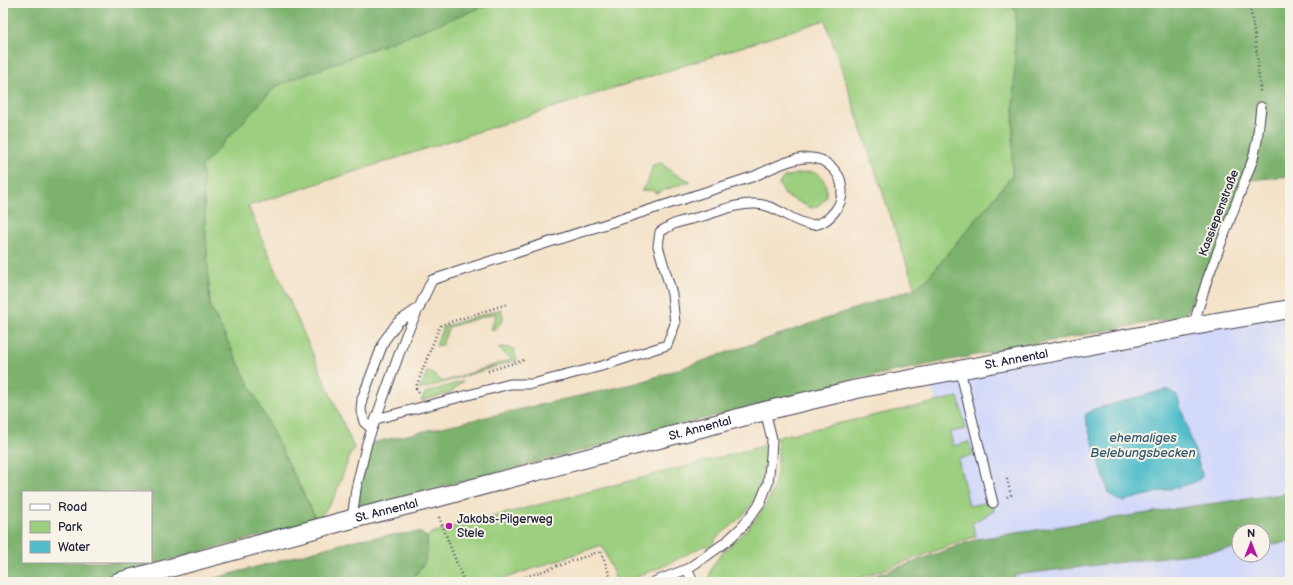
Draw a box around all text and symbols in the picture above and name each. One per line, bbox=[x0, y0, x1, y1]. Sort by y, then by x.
street label: Kassiepenstraße bbox=[1196, 168, 1242, 258]
street label: St. Annental bbox=[983, 346, 1049, 372]
street label: St. Annental bbox=[667, 413, 733, 444]
water label: ehemaliges Belebungsbecken bbox=[1090, 430, 1196, 461]
legend bbox=[22, 491, 152, 563]
street label: St. Annental bbox=[354, 495, 420, 525]
text: Road bbox=[58, 500, 87, 515]
place label: Jakobs-Pilgerweg Stele bbox=[457, 512, 553, 541]
text: Park bbox=[58, 520, 82, 535]
marker: Jakobs-Pilgerweg Stele bbox=[444, 521, 454, 531]
north arrow bbox=[1231, 523, 1271, 563]
text: N bbox=[1247, 527, 1255, 540]
text: Water bbox=[58, 540, 90, 555]

